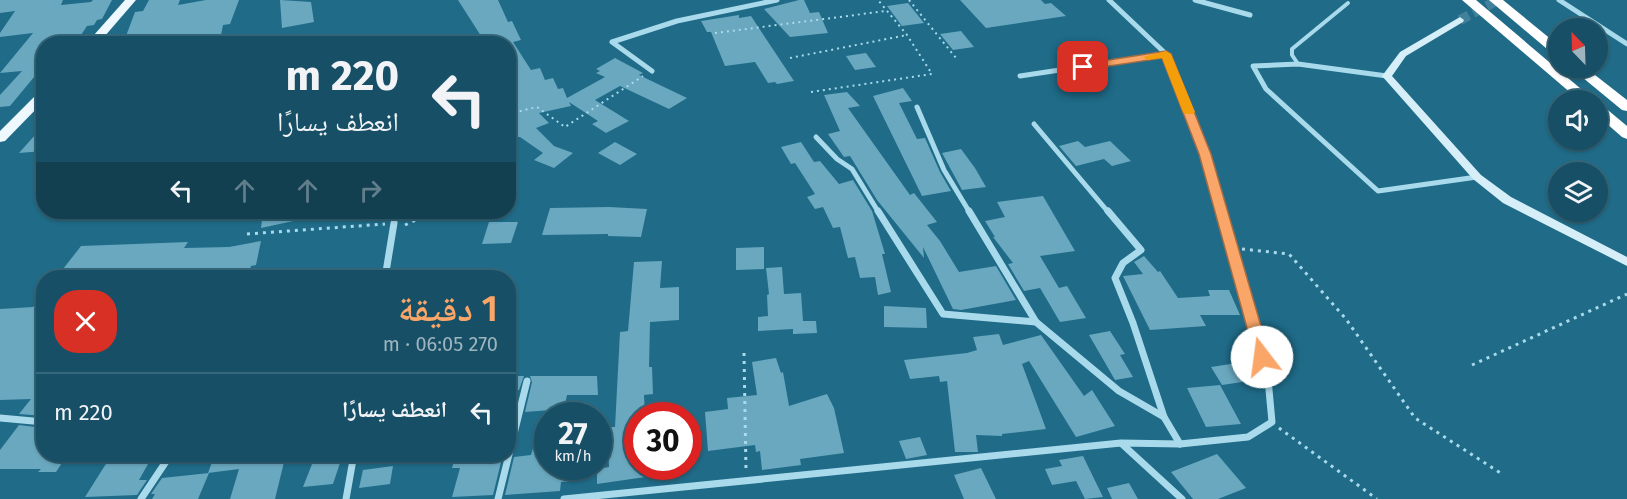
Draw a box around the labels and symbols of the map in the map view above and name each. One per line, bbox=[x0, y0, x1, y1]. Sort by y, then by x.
north arrow bbox=[1548, 18, 1608, 78]
pin bbox=[1057, 41, 1108, 92]
position arrow bbox=[1230, 325, 1294, 389]
speed limit sign: 30 bbox=[624, 402, 702, 480]

